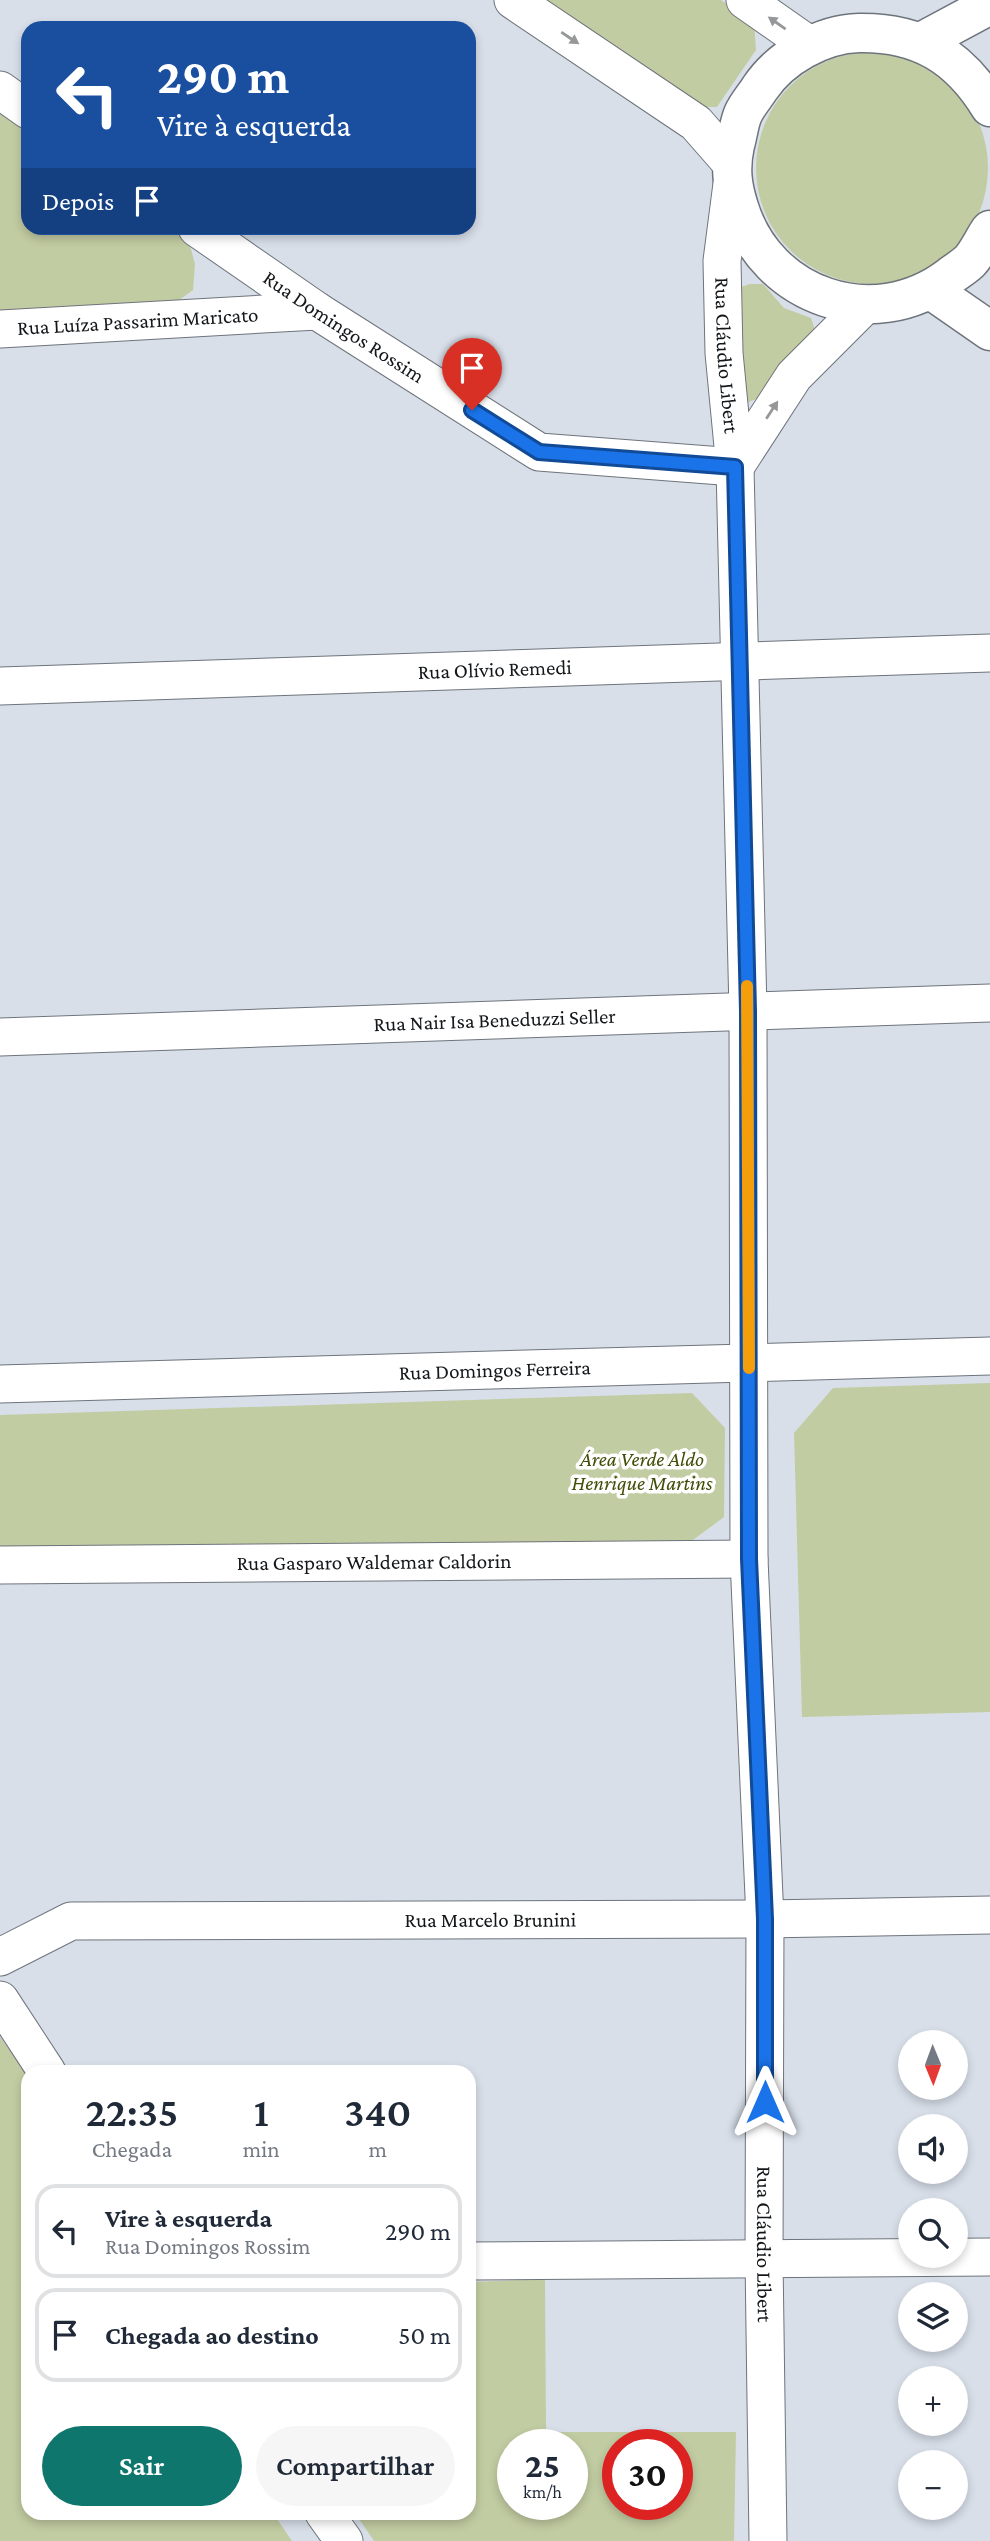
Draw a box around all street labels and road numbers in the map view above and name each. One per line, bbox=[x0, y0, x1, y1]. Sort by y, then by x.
street label: Rua Domingos Rossim bbox=[259, 265, 429, 388]
street label: Rua Cláudio Libert bbox=[710, 277, 744, 435]
street label: Rua Luíza Passarim Maricato bbox=[16, 302, 259, 340]
street label: Rua Olívio Remedi bbox=[417, 655, 573, 684]
street label: Rua Nair Isa Beneduzzi Seller bbox=[373, 1004, 617, 1036]
street label: Rua Domingos Ferreira bbox=[398, 1355, 591, 1385]
street label: Rua Gasparo Waldemar Caldorin bbox=[236, 1549, 512, 1575]
street label: Rua Marcelo Brunini bbox=[404, 1908, 577, 1932]
street label: Rua Cláudio Libert bbox=[752, 2166, 777, 2324]

